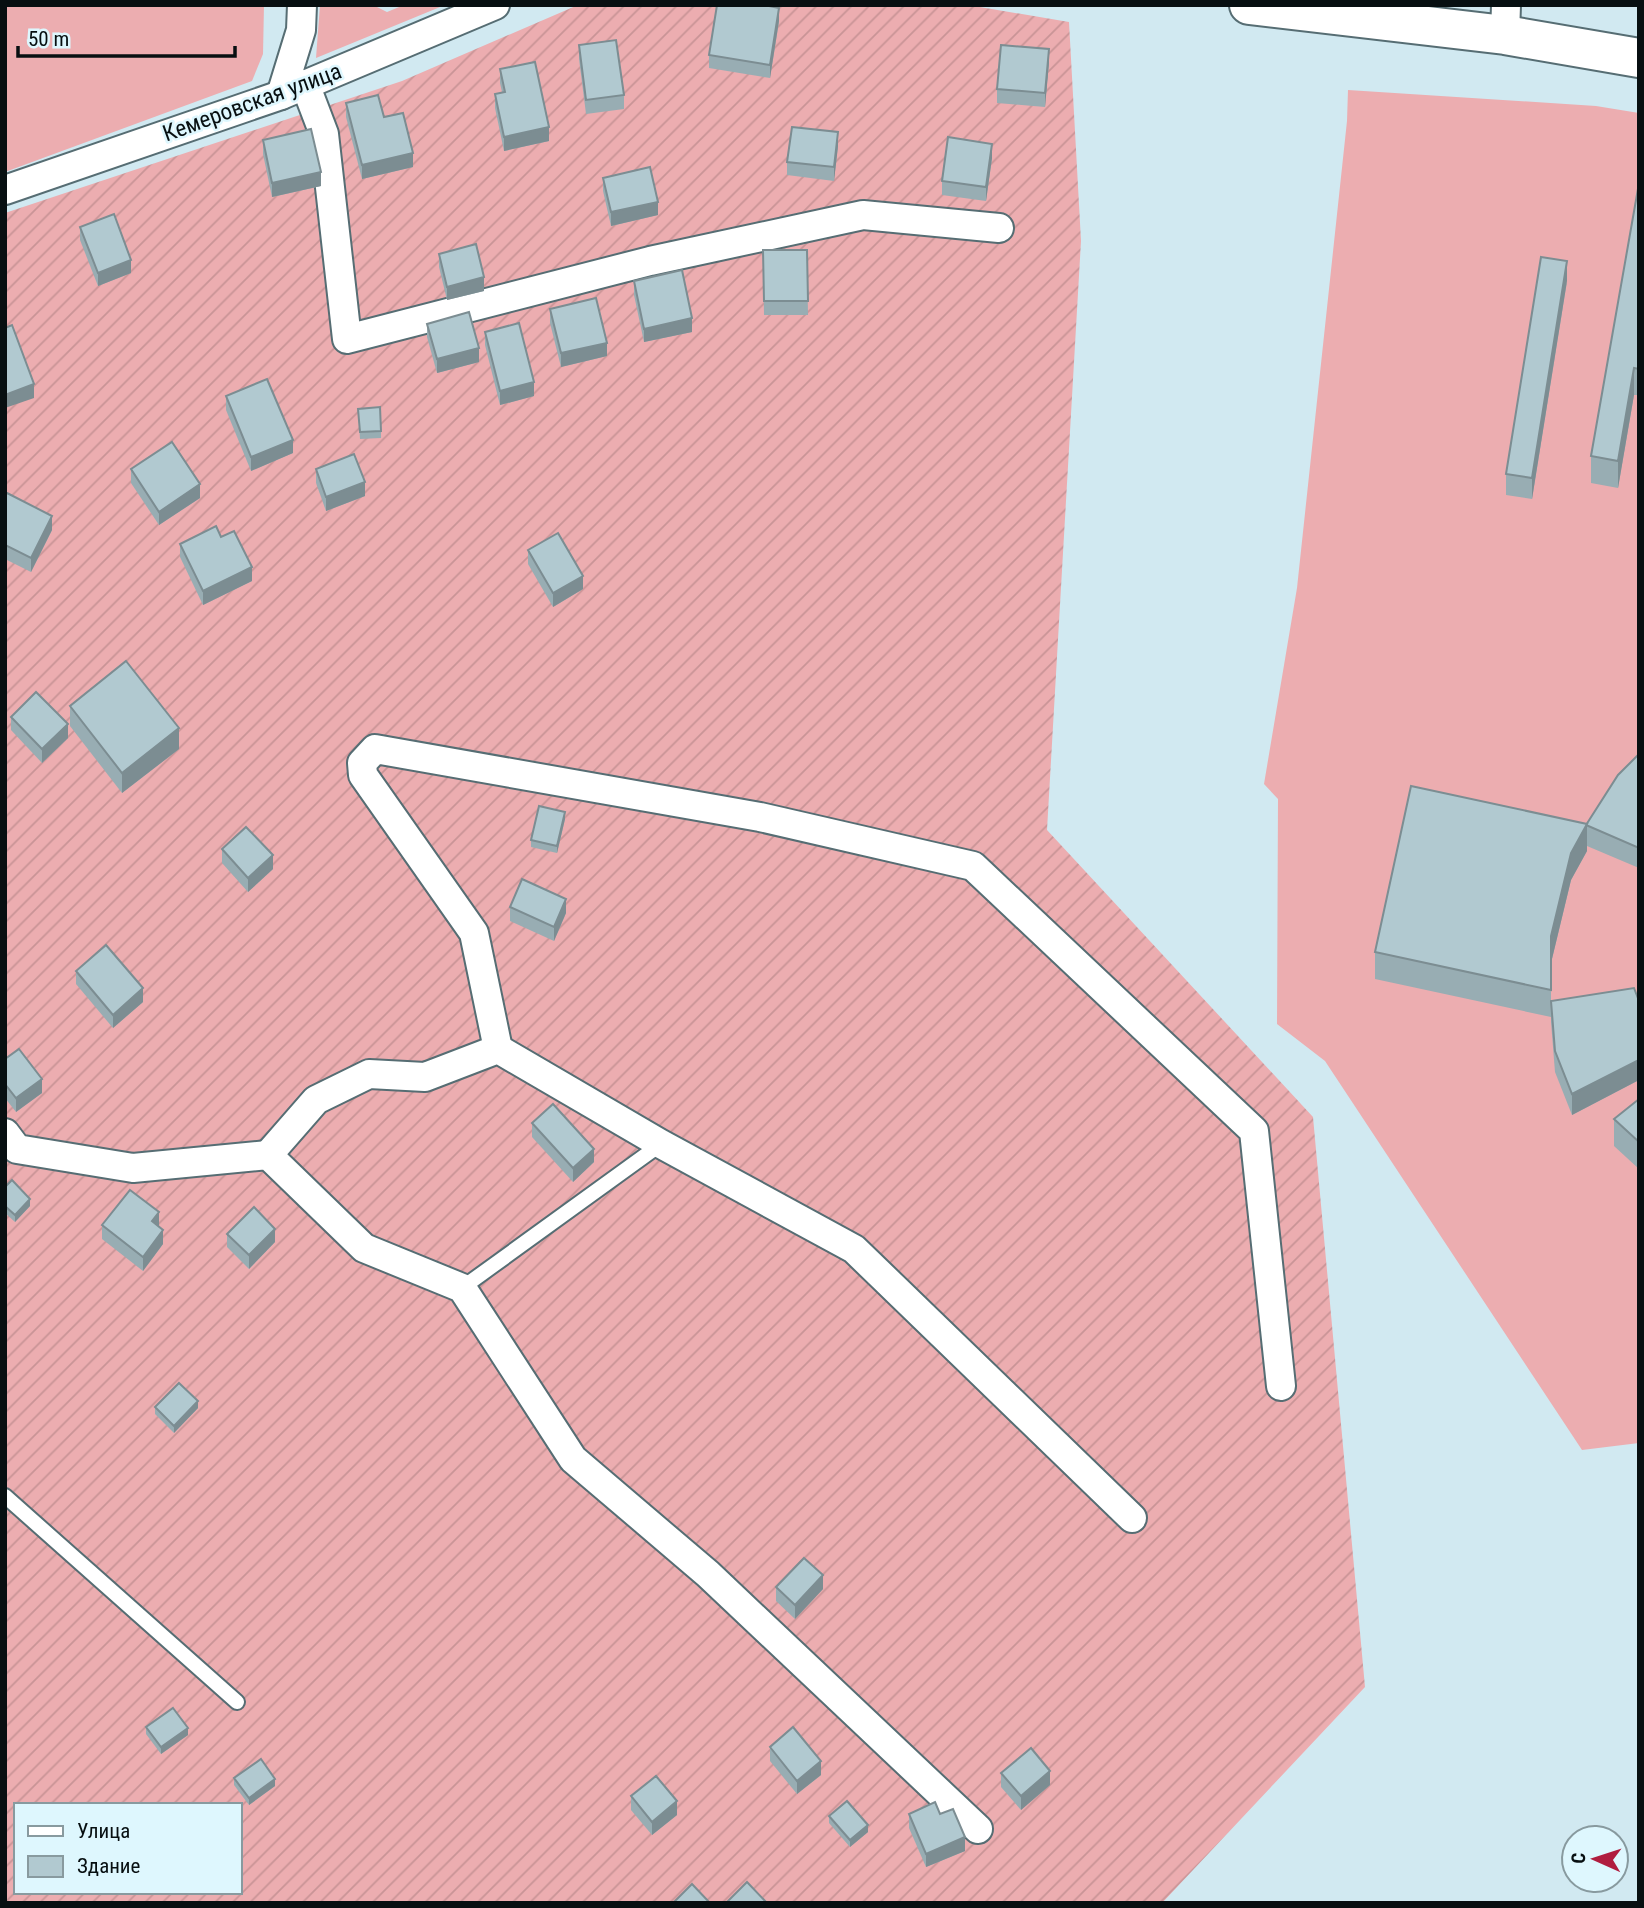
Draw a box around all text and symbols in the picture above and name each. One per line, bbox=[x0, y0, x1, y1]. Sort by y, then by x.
scale bar bbox=[18, 14, 234, 58]
text: 50 m bbox=[28, 27, 69, 51]
street label: Кемеровская улица bbox=[159, 58, 345, 147]
legend bbox=[14, 1803, 242, 1894]
text: Улица bbox=[77, 1819, 130, 1843]
north arrow bbox=[1560, 1824, 1630, 1894]
text: С bbox=[1567, 1852, 1590, 1864]
text: Здание bbox=[77, 1854, 141, 1878]

